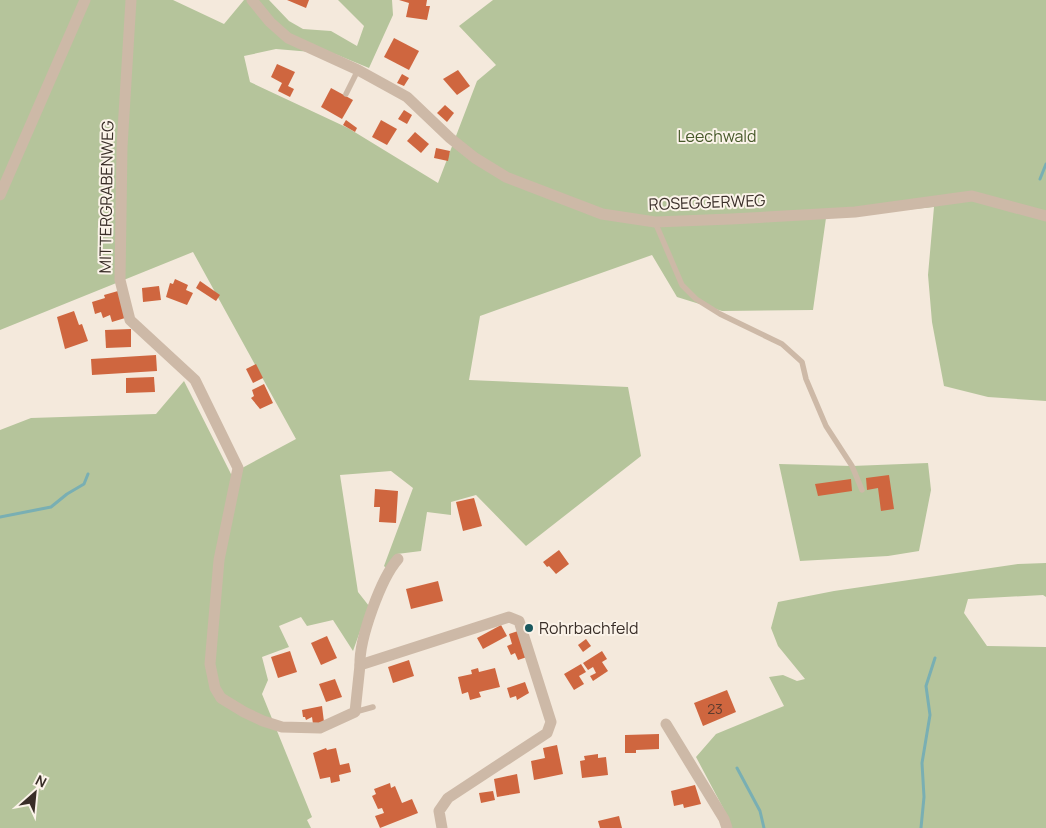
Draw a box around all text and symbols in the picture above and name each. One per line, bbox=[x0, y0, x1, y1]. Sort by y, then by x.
street label: MITTERGRABENWEG bbox=[94, 120, 118, 274]
park label: Leechwald bbox=[677, 125, 757, 147]
street label: ROSEGGERWEG bbox=[648, 189, 766, 215]
place label: Rohrbachfeld bbox=[539, 617, 638, 639]
marker: Rohrbachfeld bbox=[523, 622, 535, 634]
house number: 23 bbox=[707, 699, 723, 718]
north arrow bbox=[10, 768, 60, 818]
text: N bbox=[32, 770, 50, 792]

